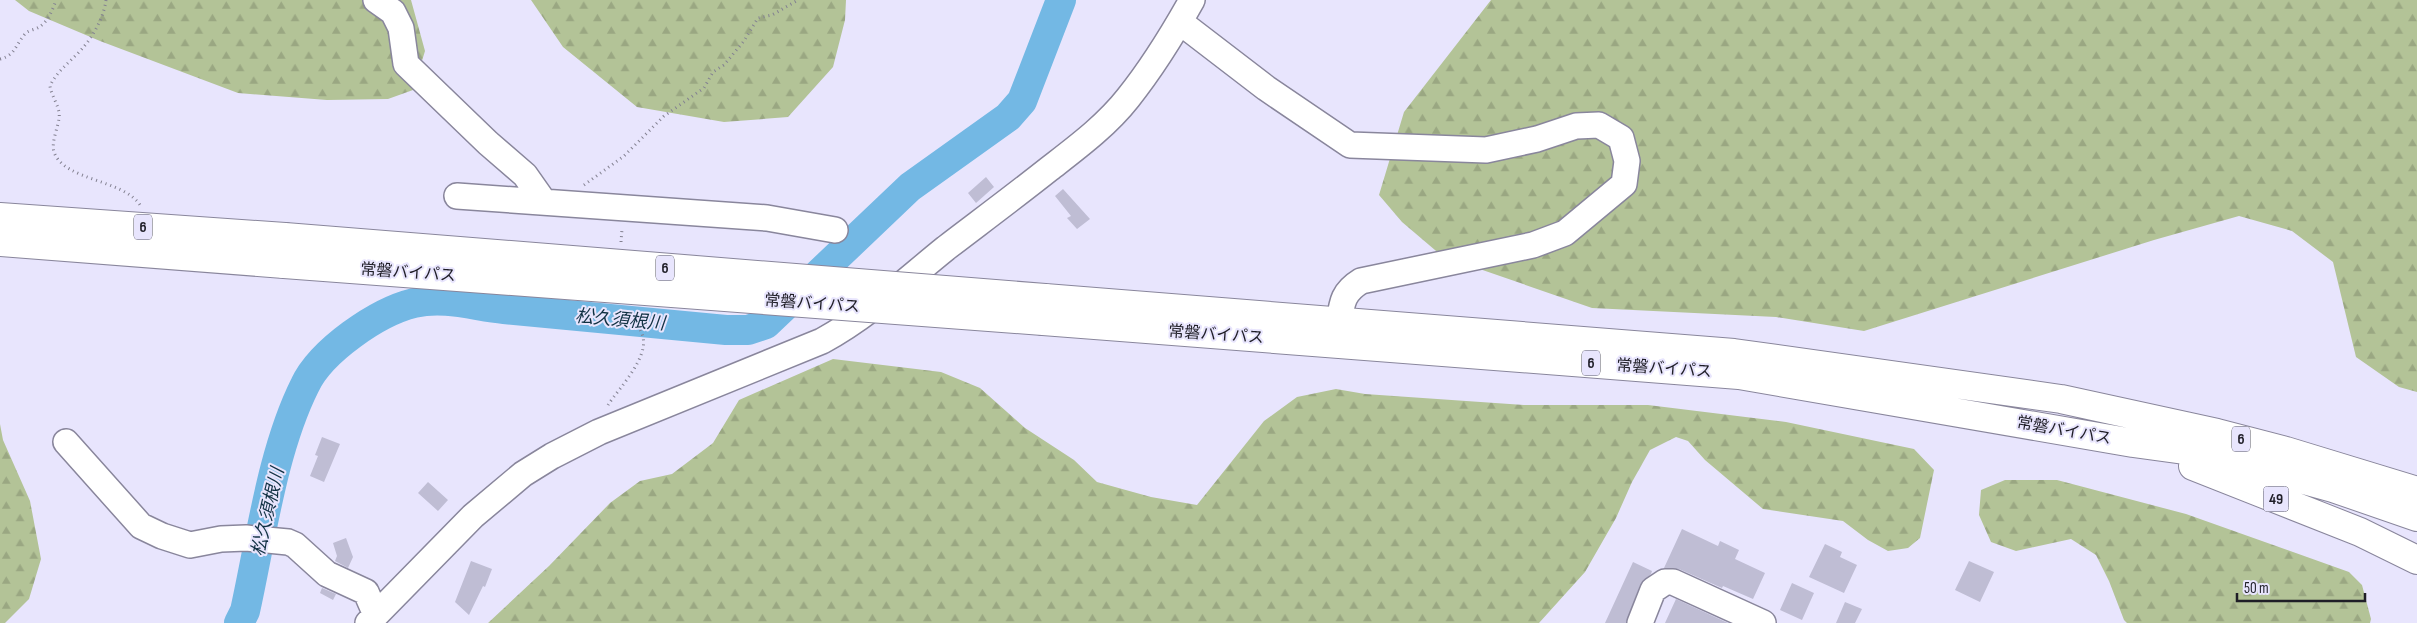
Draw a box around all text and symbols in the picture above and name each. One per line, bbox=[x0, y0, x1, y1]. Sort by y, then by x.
road number: 6 bbox=[134, 214, 152, 240]
road number: 6 bbox=[656, 256, 674, 280]
street label: 常磐バイパス bbox=[360, 260, 456, 286]
street label: 常磐バイパス bbox=[764, 291, 860, 317]
water label: 松久須根川 bbox=[574, 306, 668, 335]
street label: 常磐バイパス bbox=[1168, 322, 1264, 348]
road number: 6 bbox=[1582, 350, 1600, 376]
street label: 常磐バイパス bbox=[1616, 356, 1712, 382]
street label: 常磐バイパス bbox=[2015, 413, 2113, 449]
road number: 6 bbox=[2232, 426, 2250, 452]
water label: 松久須根川 bbox=[248, 464, 289, 558]
road number: 49 bbox=[2264, 486, 2288, 512]
scale bar bbox=[2237, 570, 2364, 602]
text: 50 m bbox=[2244, 579, 2269, 598]

